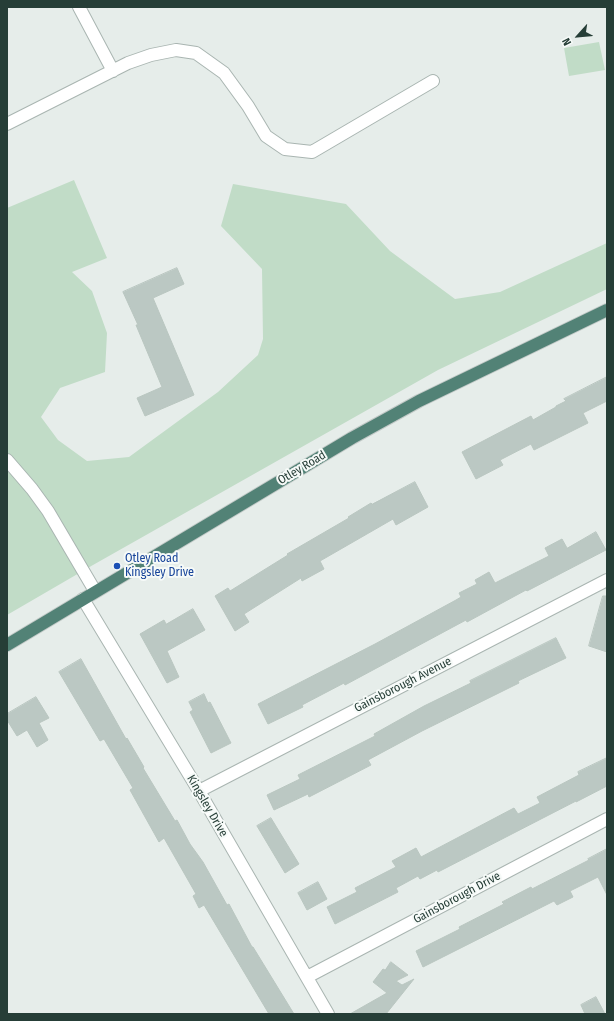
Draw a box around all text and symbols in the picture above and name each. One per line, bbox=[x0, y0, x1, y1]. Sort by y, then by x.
north arrow bbox=[558, 16, 598, 56]
text: N bbox=[560, 36, 574, 48]
street label: Otley Road bbox=[275, 448, 329, 488]
place label: Otley Road Kingsley Drive bbox=[125, 552, 194, 580]
marker: Otley Road Kingsley Drive bbox=[112, 561, 122, 571]
street label: Gainsborough Avenue bbox=[352, 654, 454, 716]
street label: Kingsley Drive bbox=[184, 773, 230, 839]
street label: Gainsborough Drive bbox=[411, 869, 503, 927]

